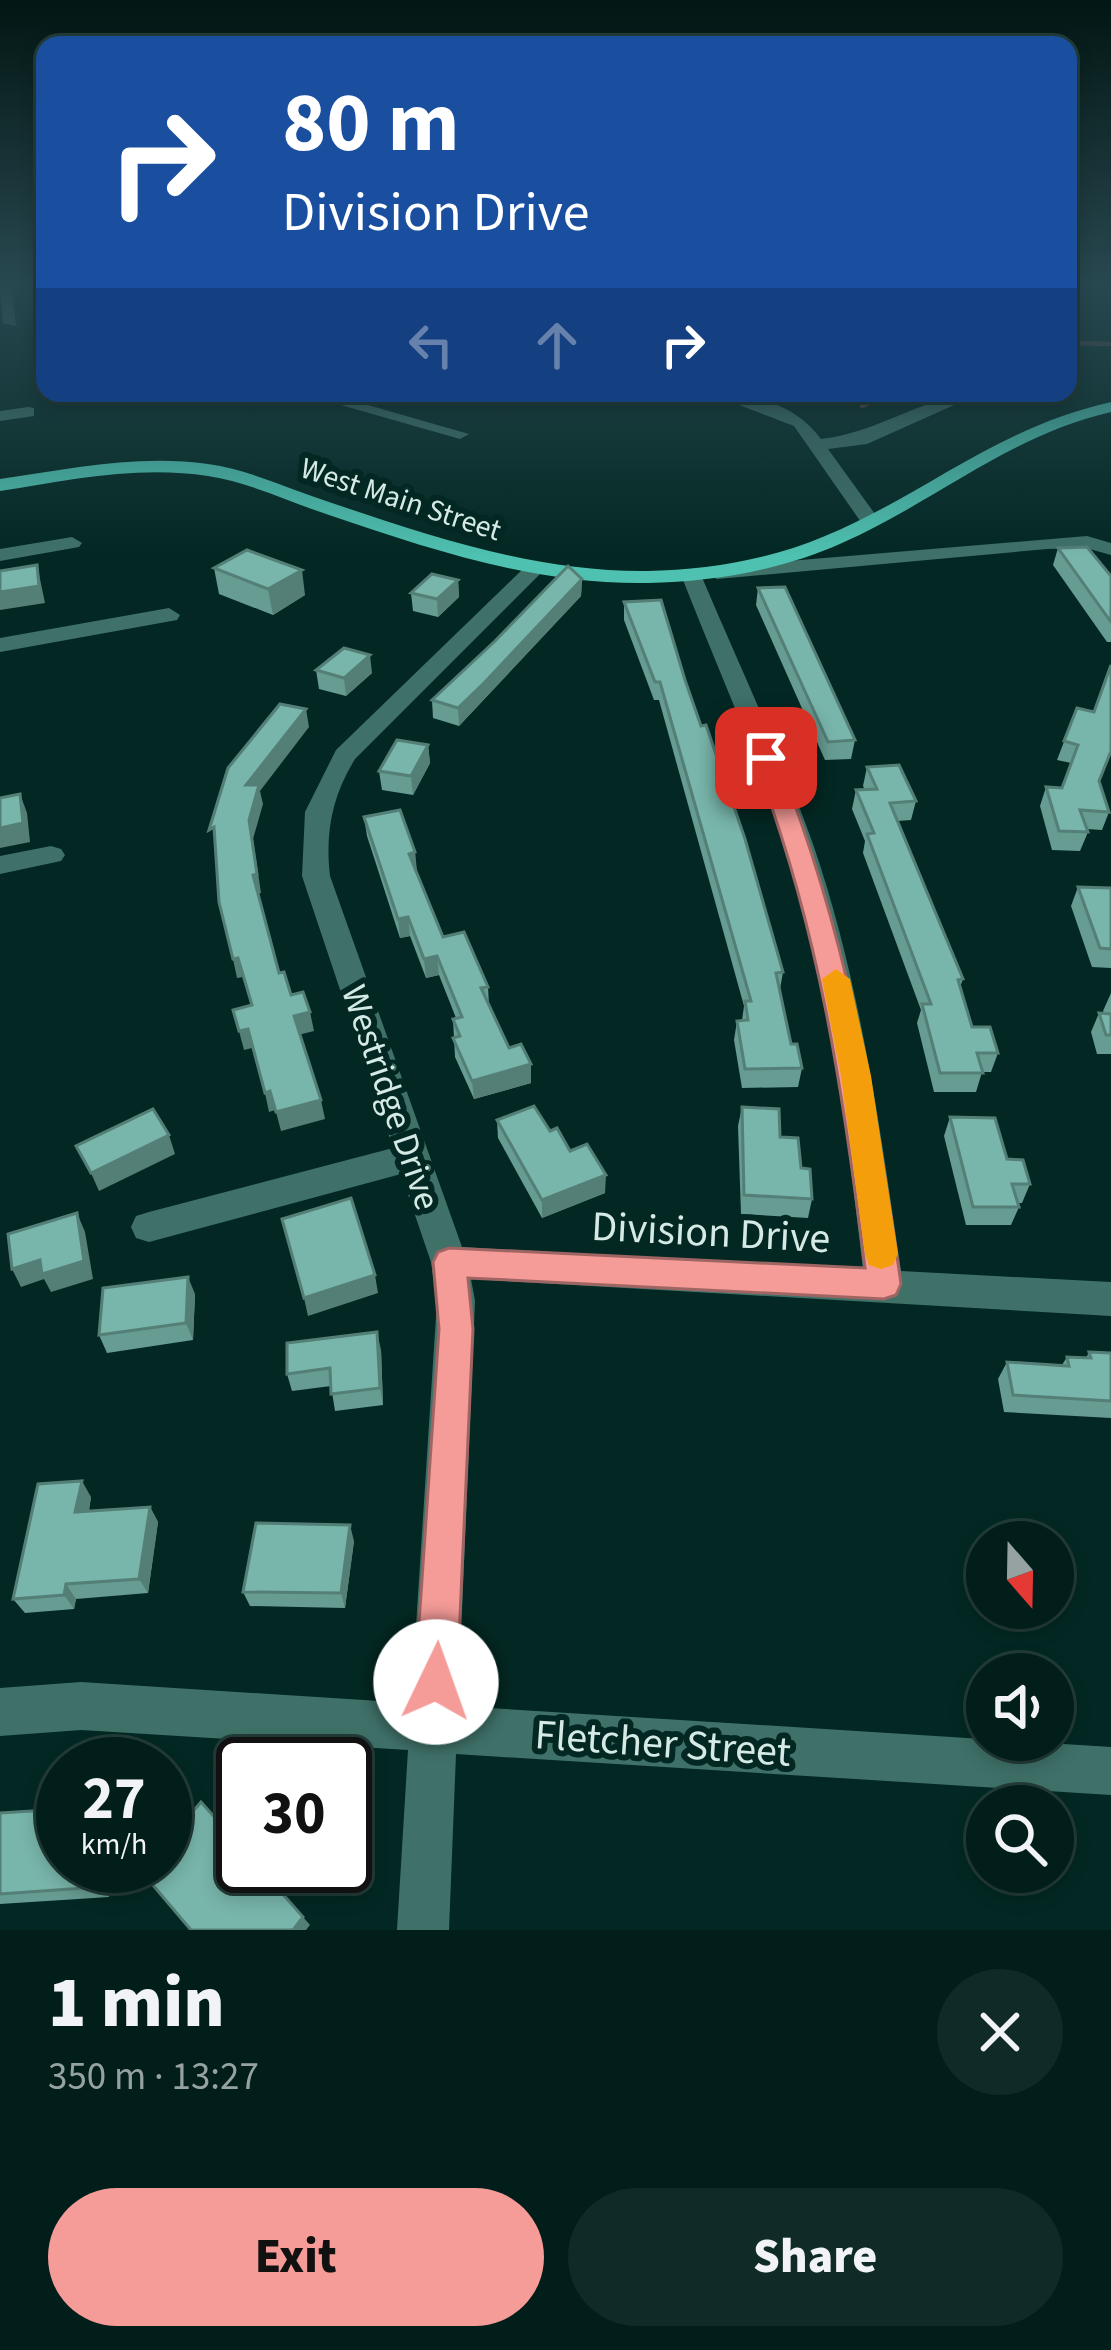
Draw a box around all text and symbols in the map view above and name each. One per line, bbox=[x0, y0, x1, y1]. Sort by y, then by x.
text: 80 m bbox=[282, 64, 460, 184]
icon: right bbox=[84, 84, 240, 240]
text: Division Drive bbox=[282, 175, 590, 252]
icon: left bbox=[398, 312, 464, 378]
icon: ahead bbox=[524, 312, 590, 378]
icon: right bbox=[650, 312, 716, 378]
street label: West Main Street bbox=[295, 447, 507, 552]
pin bbox=[715, 707, 817, 809]
icon: arrive bbox=[733, 725, 799, 791]
street label: Westridge Drive bbox=[328, 978, 453, 1217]
street label: Division Drive bbox=[590, 1197, 832, 1269]
north arrow bbox=[966, 1521, 1074, 1629]
map controls bbox=[966, 1521, 1074, 1893]
position arrow bbox=[373, 1619, 499, 1745]
button: sound bbox=[966, 1653, 1074, 1761]
street label: Fletcher Street bbox=[533, 1705, 793, 1783]
speed limit sign: 30 bbox=[216, 1737, 372, 1893]
text: 27 bbox=[82, 1757, 146, 1842]
button: search bbox=[966, 1785, 1074, 1893]
text: km/h bbox=[81, 1823, 147, 1866]
text: 1 min bbox=[48, 1952, 225, 2055]
button: close bbox=[937, 1969, 1063, 2095]
text: 350 m · 13:27 bbox=[48, 2049, 259, 2105]
button: Exit bbox=[48, 2188, 544, 2326]
button: Share bbox=[568, 2188, 1063, 2326]

